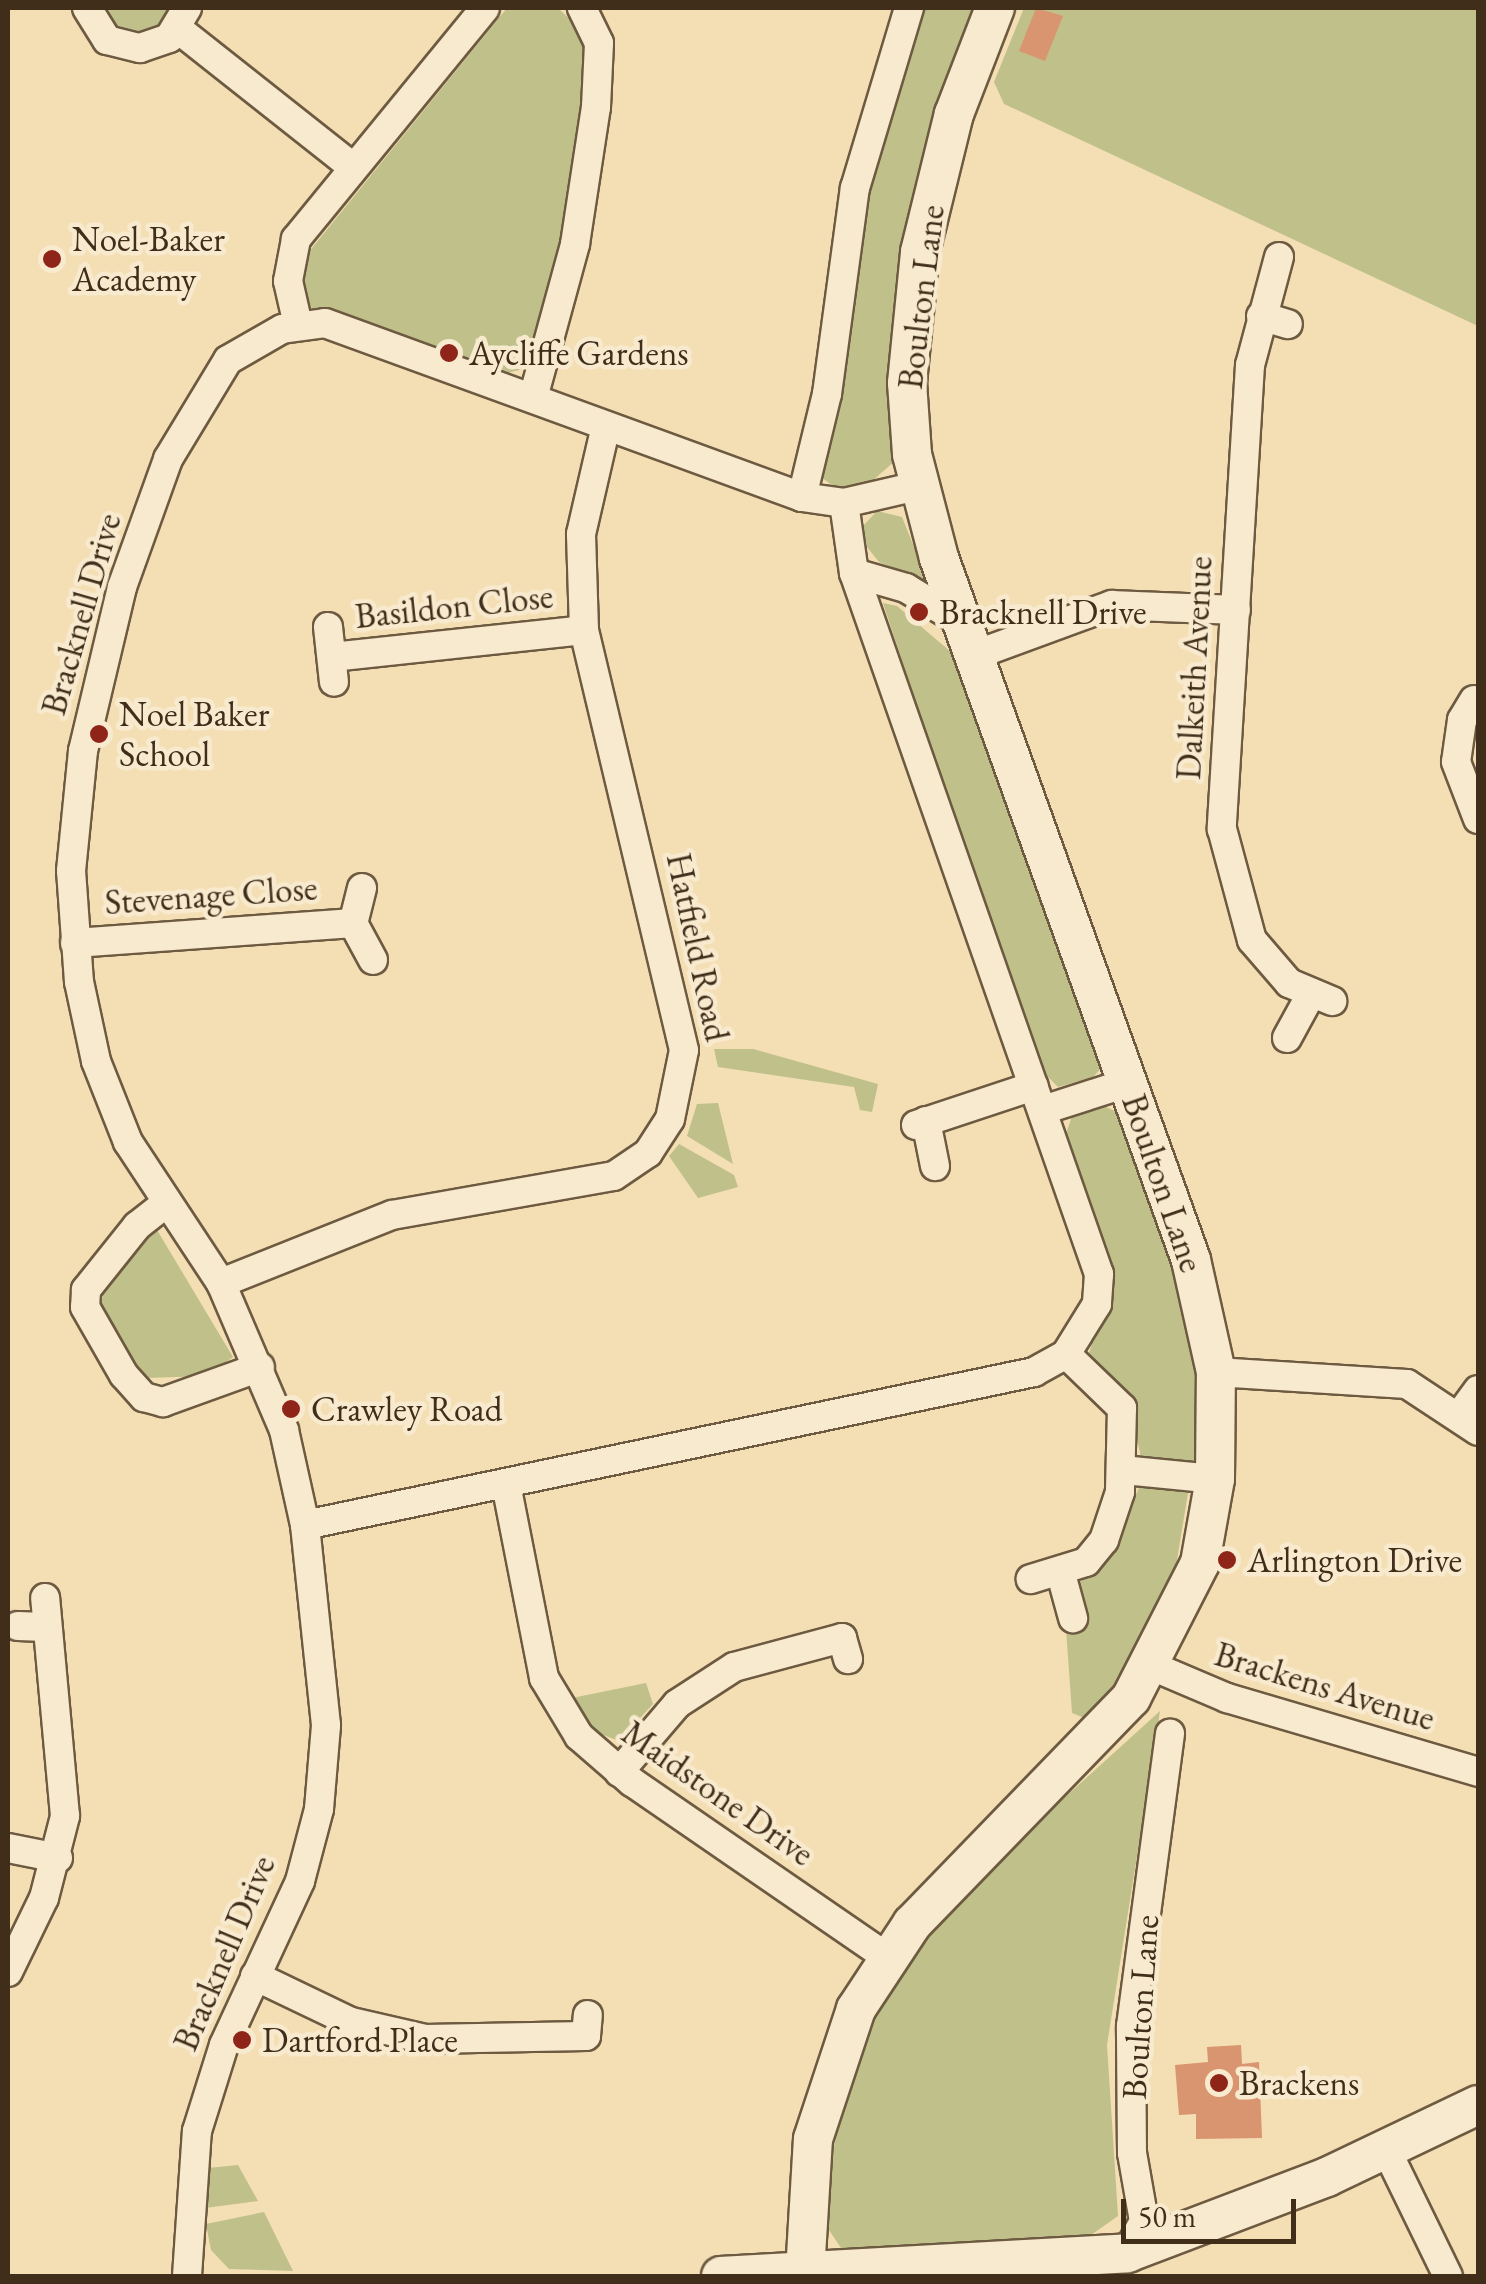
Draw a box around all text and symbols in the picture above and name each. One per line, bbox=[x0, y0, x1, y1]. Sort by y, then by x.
street label: Boulton Lane bbox=[889, 203, 953, 391]
place label: Noel-Baker Academy bbox=[72, 218, 225, 300]
marker: Noel-Baker Academy bbox=[41, 248, 63, 270]
place label: Aycliffe Gardens bbox=[469, 332, 689, 374]
marker: Aycliffe Gardens bbox=[438, 342, 460, 364]
street label: Bracknell Drive bbox=[32, 508, 130, 720]
street label: Dalkeith Avenue bbox=[1167, 555, 1221, 781]
street label: Basildon Close bbox=[353, 575, 555, 637]
place label: Bracknell Drive bbox=[939, 591, 1147, 633]
marker: Bracknell Drive bbox=[908, 601, 930, 623]
place label: Noel Baker School bbox=[119, 693, 269, 775]
marker: Noel Baker School bbox=[88, 723, 110, 745]
street label: Hatfield Road bbox=[658, 849, 738, 1045]
street label: Stevenage Close bbox=[103, 867, 319, 923]
street label: Boulton Lane bbox=[1113, 1089, 1213, 1277]
place label: Crawley Road bbox=[311, 1388, 502, 1430]
marker: Crawley Road bbox=[280, 1398, 302, 1420]
place label: Arlington Drive bbox=[1247, 1539, 1462, 1581]
marker: Arlington Drive bbox=[1216, 1549, 1238, 1571]
street label: Brackens Avenue bbox=[1210, 1633, 1440, 1739]
street label: Maidstone Drive bbox=[614, 1711, 822, 1875]
street label: Bracknell Drive bbox=[164, 1849, 284, 2057]
street label: Boulton Lane bbox=[1113, 1913, 1167, 2101]
place label: Dartford Place bbox=[262, 2019, 458, 2061]
marker: Dartford Place bbox=[231, 2029, 253, 2051]
place label: Brackens bbox=[1239, 2062, 1359, 2104]
marker: Brackens bbox=[1208, 2072, 1230, 2094]
scale bar bbox=[1126, 2179, 1301, 2241]
text: 50 m bbox=[1138, 2197, 1196, 2236]

